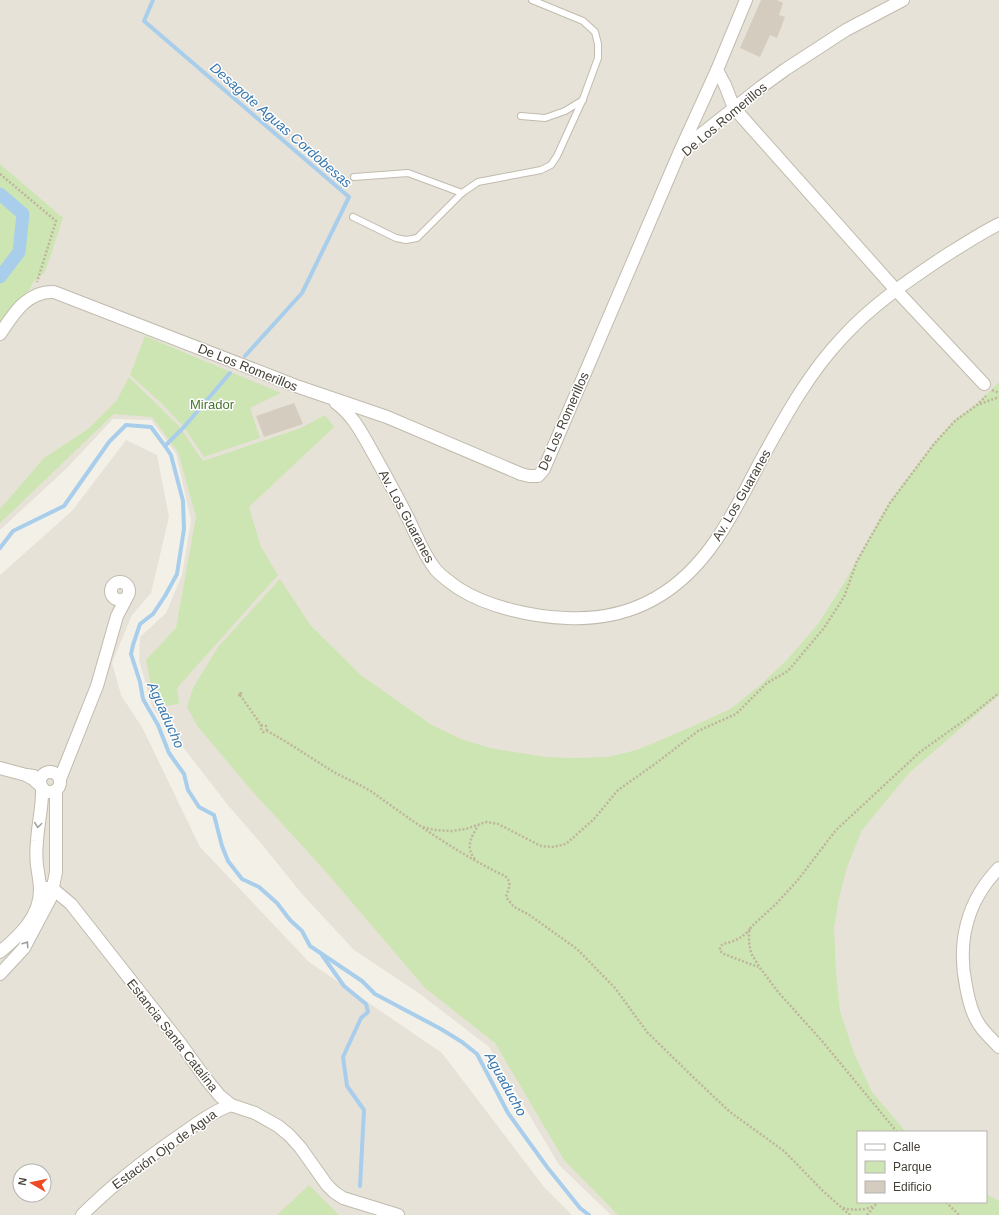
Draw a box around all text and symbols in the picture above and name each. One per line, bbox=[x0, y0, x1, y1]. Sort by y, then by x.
water label: Desagote Aguas Cordobesas bbox=[207, 59, 355, 191]
street label: De Los Romerillos bbox=[679, 79, 770, 159]
street label: De Los Romerillos bbox=[196, 341, 300, 394]
street label: De Los Romerillos bbox=[535, 369, 592, 473]
park label: Mirador bbox=[190, 397, 235, 412]
street label: Av. Los Guaranes bbox=[709, 447, 774, 544]
street label: Av. Los Guaranes bbox=[376, 467, 438, 566]
water label: Aguaducho bbox=[144, 678, 188, 751]
one-way arrow bbox=[34, 822, 43, 828]
one-way arrow bbox=[21, 942, 28, 949]
street label: Estancia Santa Catalina bbox=[124, 976, 222, 1095]
water label: Aguaducho bbox=[481, 1048, 530, 1119]
street label: Estación Ojo de Agua bbox=[109, 1106, 220, 1192]
legend bbox=[857, 1131, 987, 1203]
text: Calle bbox=[893, 1140, 921, 1154]
text: Parque bbox=[893, 1160, 932, 1174]
north arrow bbox=[12, 1163, 52, 1203]
text: N bbox=[16, 1177, 29, 1186]
text: Edificio bbox=[893, 1180, 932, 1194]

